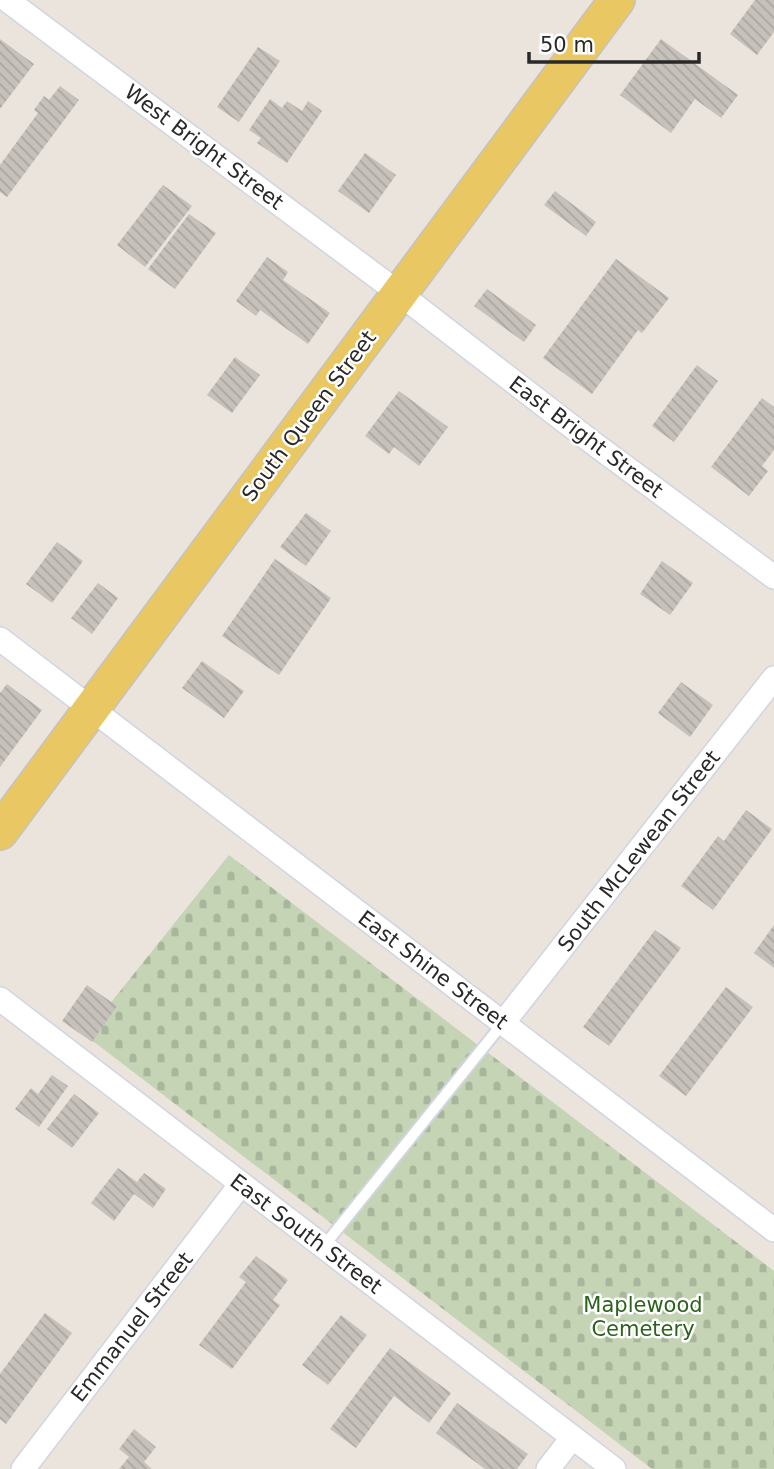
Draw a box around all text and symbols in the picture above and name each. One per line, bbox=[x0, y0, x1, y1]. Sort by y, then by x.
scale bar bbox=[529, 21, 699, 65]
text: 50 m bbox=[540, 33, 594, 57]
street label: West Bright Street bbox=[120, 79, 288, 215]
street label: South Queen Street bbox=[237, 326, 381, 506]
street label: East Bright Street bbox=[504, 371, 668, 503]
street label: South McLewean Street bbox=[553, 746, 725, 956]
street label: East Shine Street bbox=[353, 906, 513, 1034]
street label: East South Street bbox=[225, 1169, 387, 1299]
street label: Emmanuel Street bbox=[66, 1248, 198, 1406]
park label: Maplewood Cemetery bbox=[583, 1293, 703, 1341]

